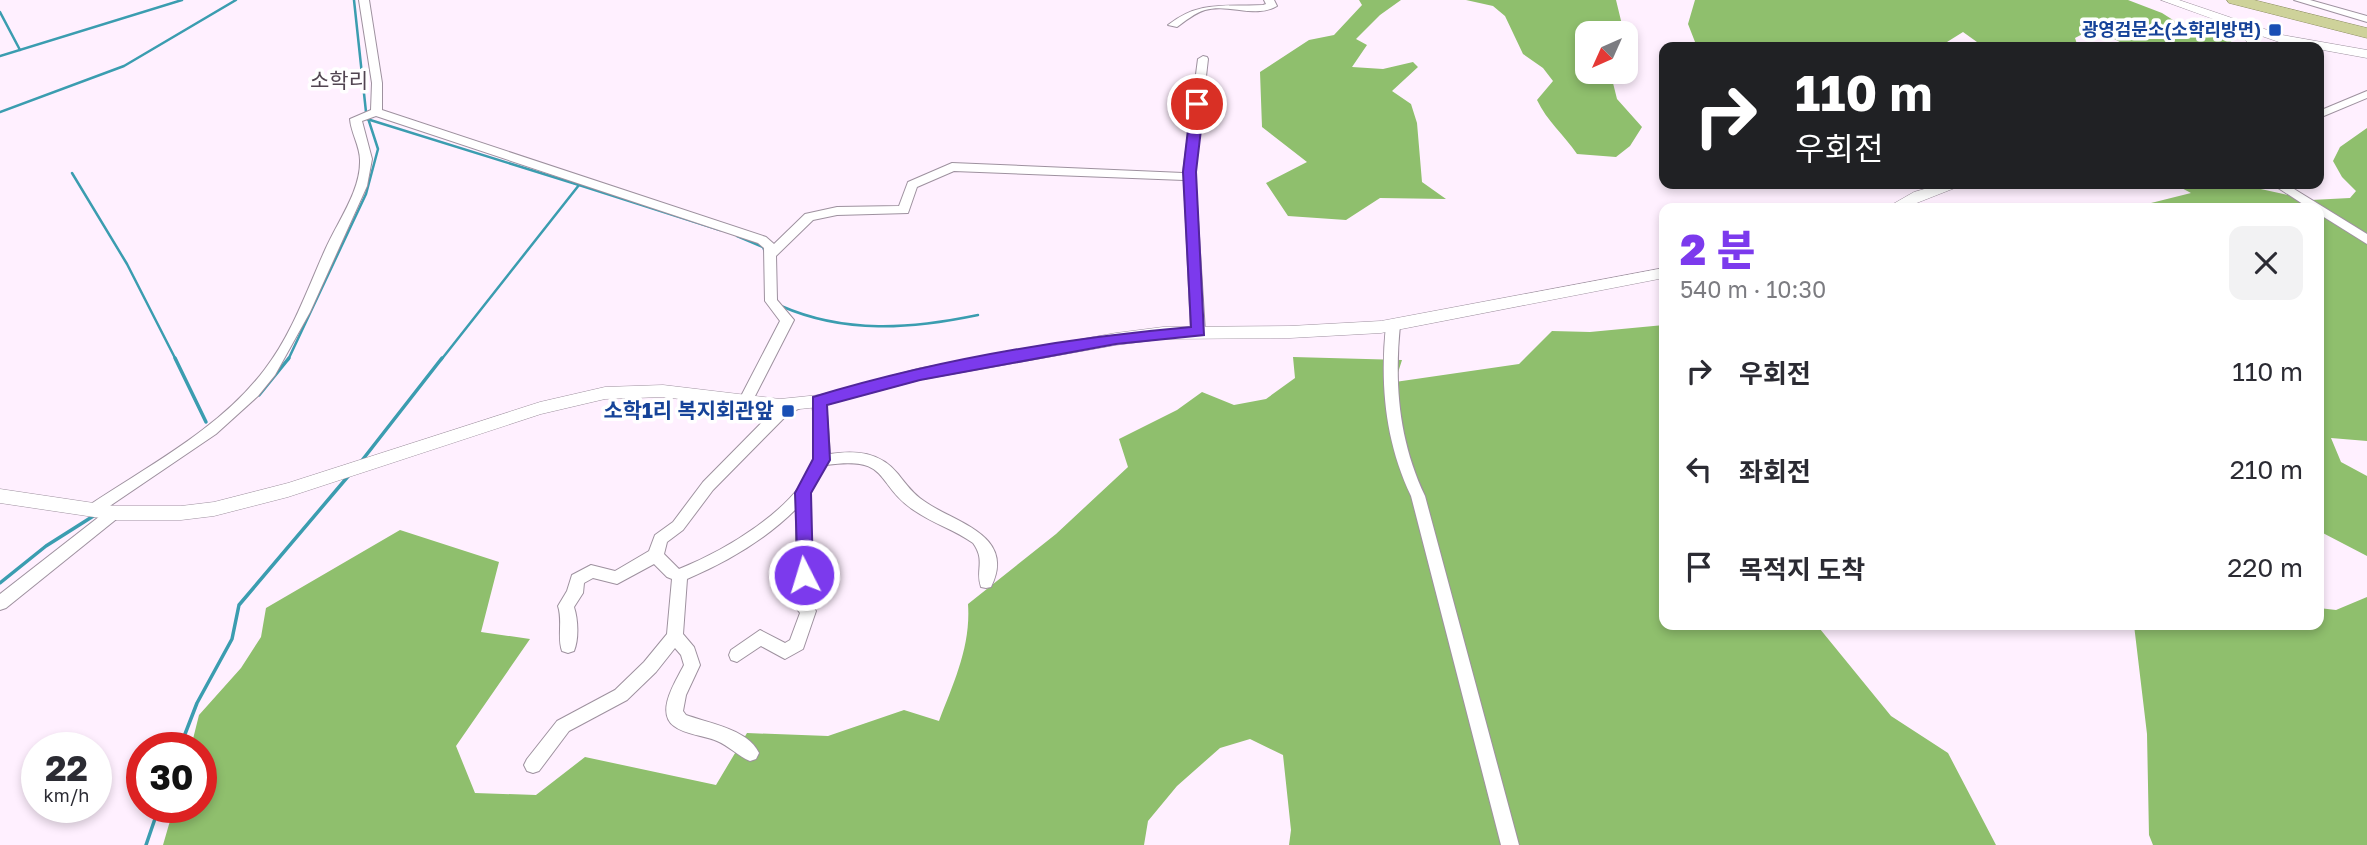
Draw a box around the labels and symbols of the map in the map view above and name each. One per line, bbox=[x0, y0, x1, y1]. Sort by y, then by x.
place label: 광영검문소(소학리방면) bbox=[2082, 18, 2261, 40]
north arrow bbox=[1575, 21, 1638, 84]
marker: 광영검문소(소학리방면) bbox=[2267, 22, 2283, 38]
district label: 소학리 bbox=[310, 67, 368, 93]
pin bbox=[1167, 74, 1227, 134]
place label: 소학1리 복지회관앞 bbox=[603, 397, 774, 423]
marker: 소학1리 복지회관앞 bbox=[780, 403, 796, 419]
position arrow bbox=[767, 538, 841, 612]
speed limit sign: 30 bbox=[126, 732, 217, 823]

